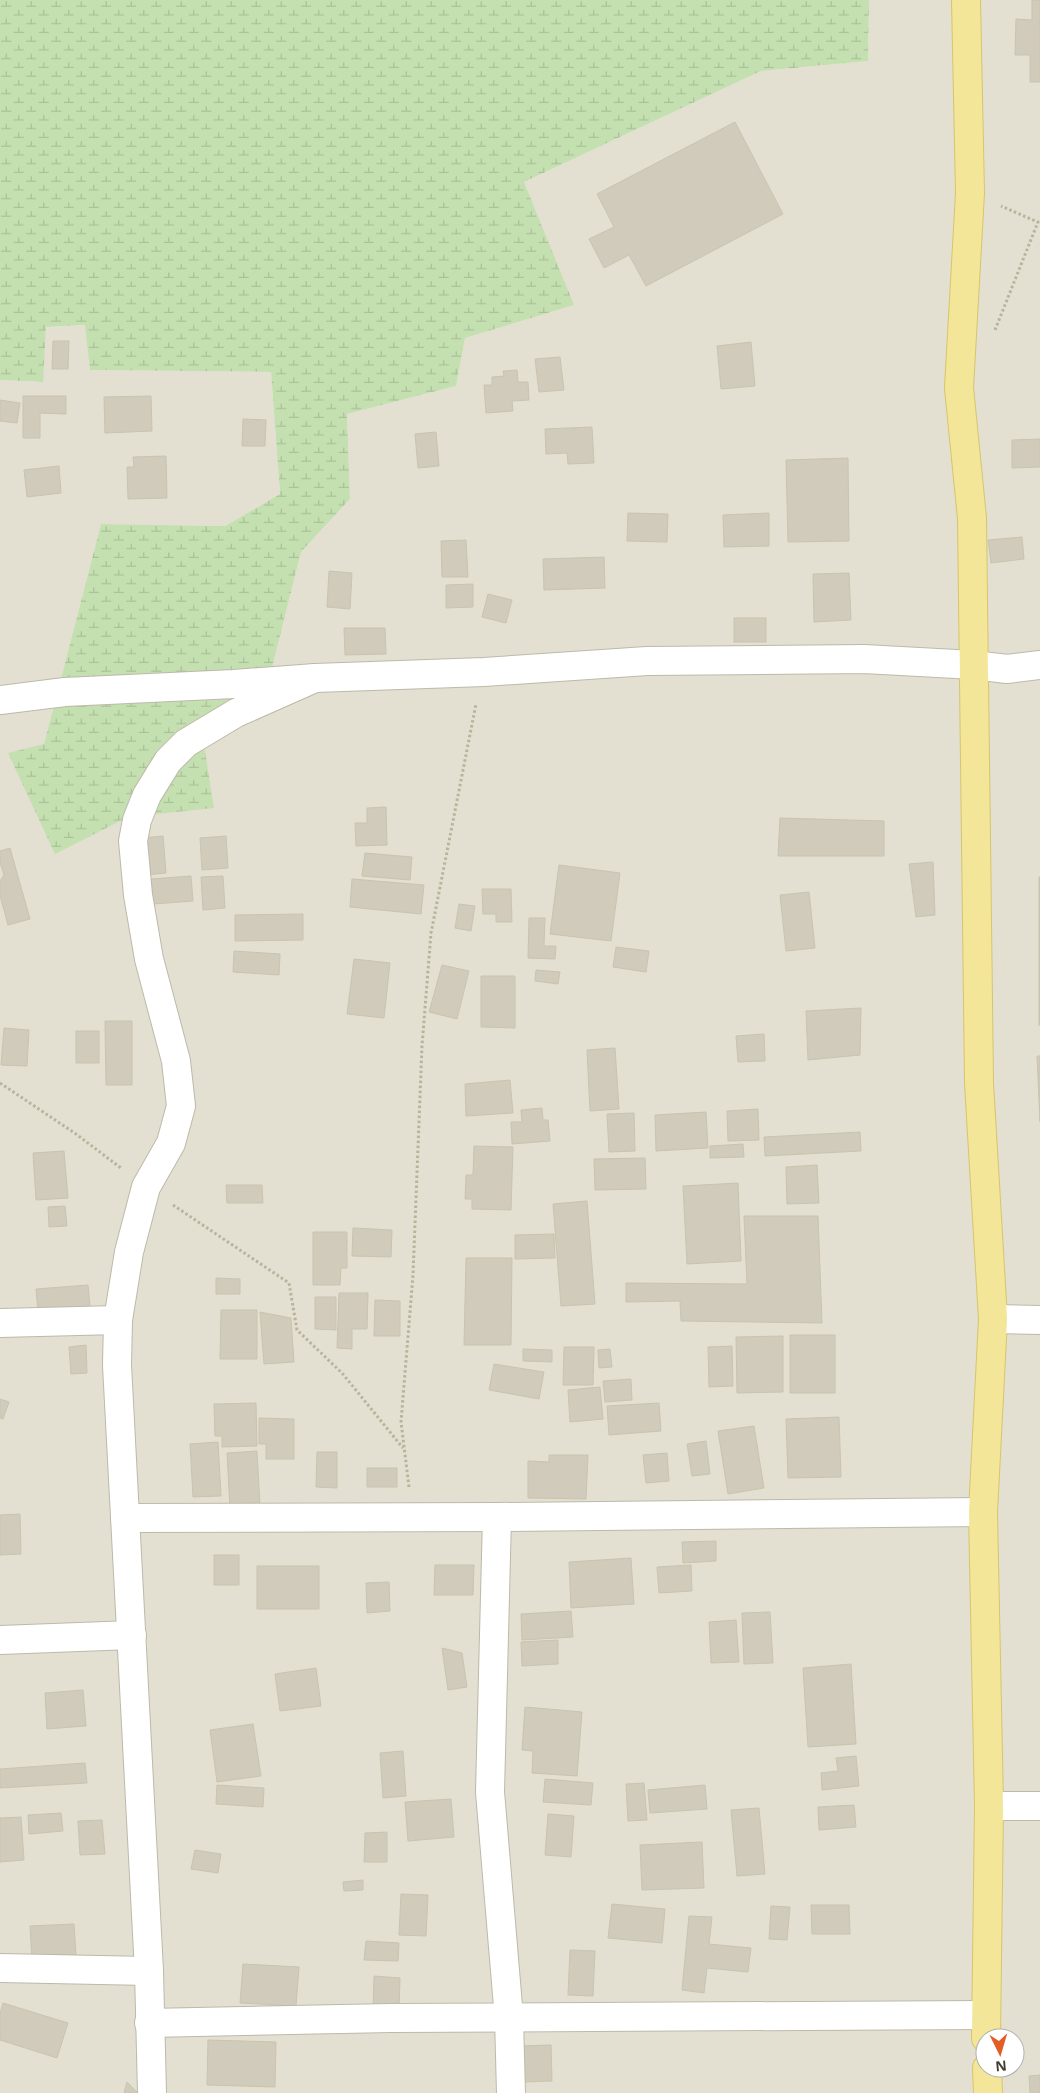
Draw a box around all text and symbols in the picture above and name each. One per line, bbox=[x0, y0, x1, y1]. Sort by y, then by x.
north arrow bbox=[975, 2028, 1025, 2078]
text: N bbox=[995, 2056, 1008, 2076]

